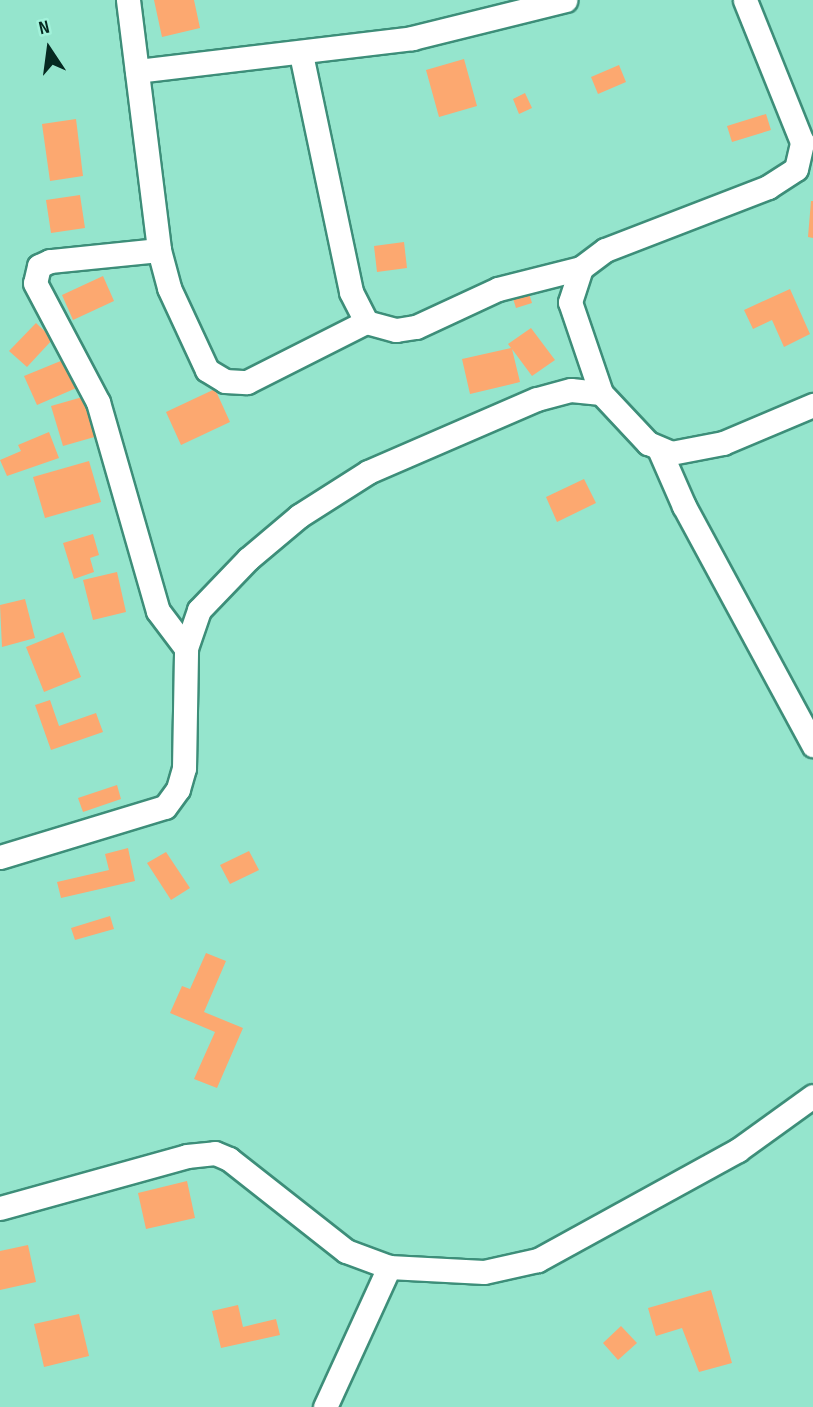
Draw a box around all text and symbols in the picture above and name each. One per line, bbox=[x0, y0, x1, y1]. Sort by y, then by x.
north arrow bbox=[14, 14, 84, 84]
text: N bbox=[37, 16, 52, 40]

